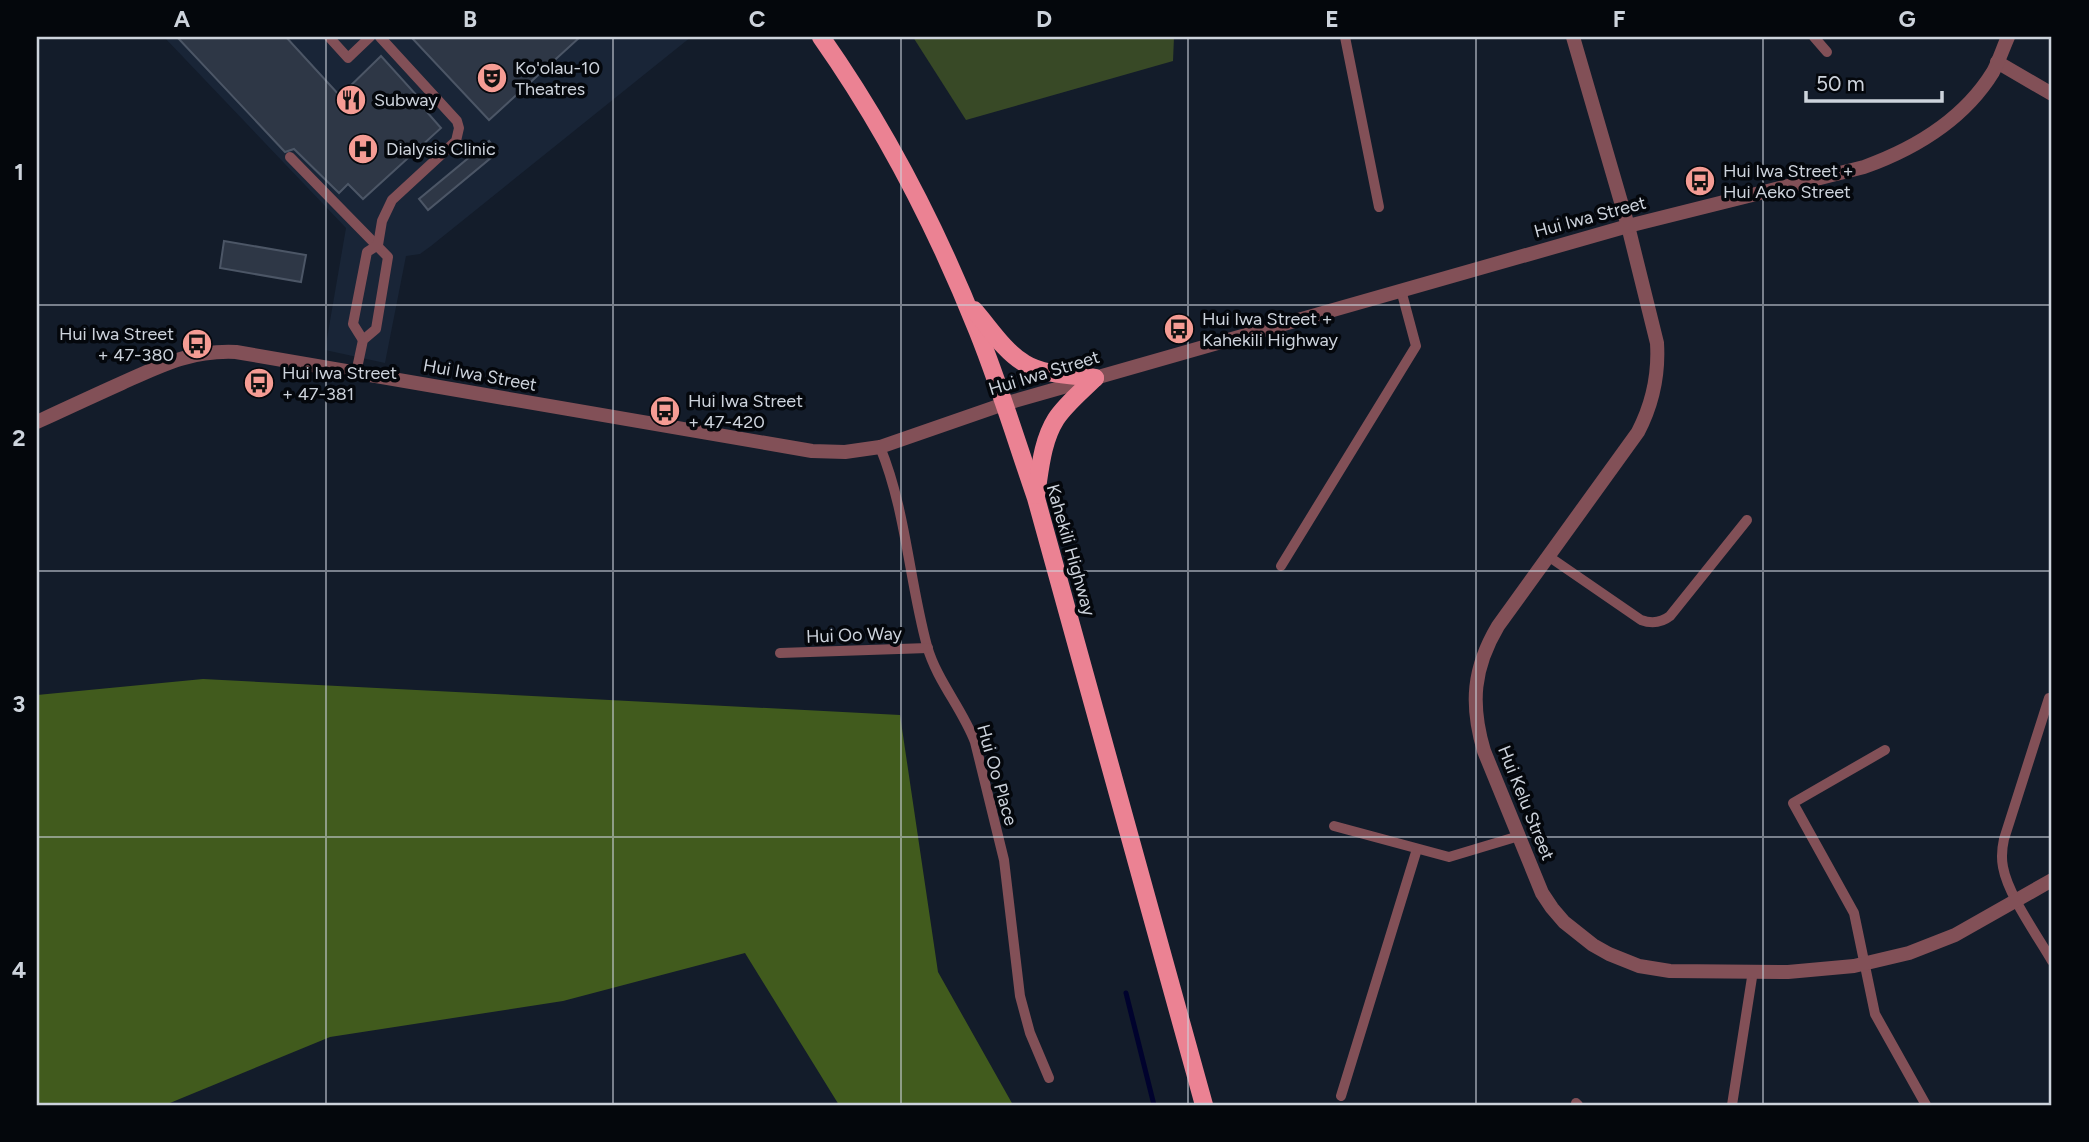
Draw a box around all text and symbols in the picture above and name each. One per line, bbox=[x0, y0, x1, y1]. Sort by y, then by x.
text: A bbox=[174, 5, 191, 33]
text: B bbox=[463, 5, 477, 33]
text: C bbox=[749, 5, 766, 33]
text: D bbox=[1036, 5, 1052, 33]
text: E bbox=[1325, 5, 1339, 33]
text: F bbox=[1613, 5, 1626, 33]
text: G bbox=[1898, 5, 1916, 33]
place label: Ko'olau-10 Theatres bbox=[515, 57, 600, 100]
scale bar bbox=[1806, 60, 1942, 104]
theatre icon: Ko'olau-10 Theatres bbox=[475, 61, 509, 95]
text: 50 m bbox=[1816, 71, 1865, 96]
restaurant icon: Subway bbox=[334, 83, 368, 117]
place label: Subway bbox=[374, 89, 438, 111]
hospital icon: Dialysis Clinic bbox=[346, 132, 380, 166]
place label: Dialysis Clinic bbox=[386, 138, 496, 160]
text: 1 bbox=[14, 158, 24, 186]
place label: Hui Iwa Street + Hui Aeko Street bbox=[1723, 160, 1854, 203]
bus stop icon: Hui Iwa Street + Hui Aeko Street bbox=[1683, 164, 1717, 198]
street label: Hui Iwa Street bbox=[1532, 191, 1649, 243]
place label: Hui Iwa Street + Kahekili Highway bbox=[1202, 308, 1338, 351]
bus stop icon: Hui Iwa Street + Kahekili Highway bbox=[1162, 312, 1196, 346]
place label: Hui Iwa Street + 47-380 bbox=[59, 323, 174, 366]
bus stop icon: Hui Iwa Street + 47-380 bbox=[180, 327, 214, 361]
street label: Hui Iwa Street bbox=[986, 346, 1102, 400]
street label: Hui Iwa Street bbox=[421, 354, 539, 396]
place label: Hui Iwa Street + 47-381 bbox=[282, 362, 397, 405]
bus stop icon: Hui Iwa Street + 47-381 bbox=[242, 366, 276, 400]
place label: Hui Iwa Street + 47-420 bbox=[688, 390, 803, 433]
bus stop icon: Hui Iwa Street + 47-420 bbox=[648, 394, 682, 428]
text: 2 bbox=[12, 424, 26, 452]
street label: Kahekili Highway bbox=[1042, 482, 1100, 619]
street label: Hui Oo Way bbox=[806, 622, 903, 648]
text: 3 bbox=[13, 690, 25, 718]
street label: Hui Oo Place bbox=[972, 722, 1022, 828]
street label: Hui Kelu Street bbox=[1493, 742, 1559, 864]
text: 4 bbox=[12, 956, 26, 984]

